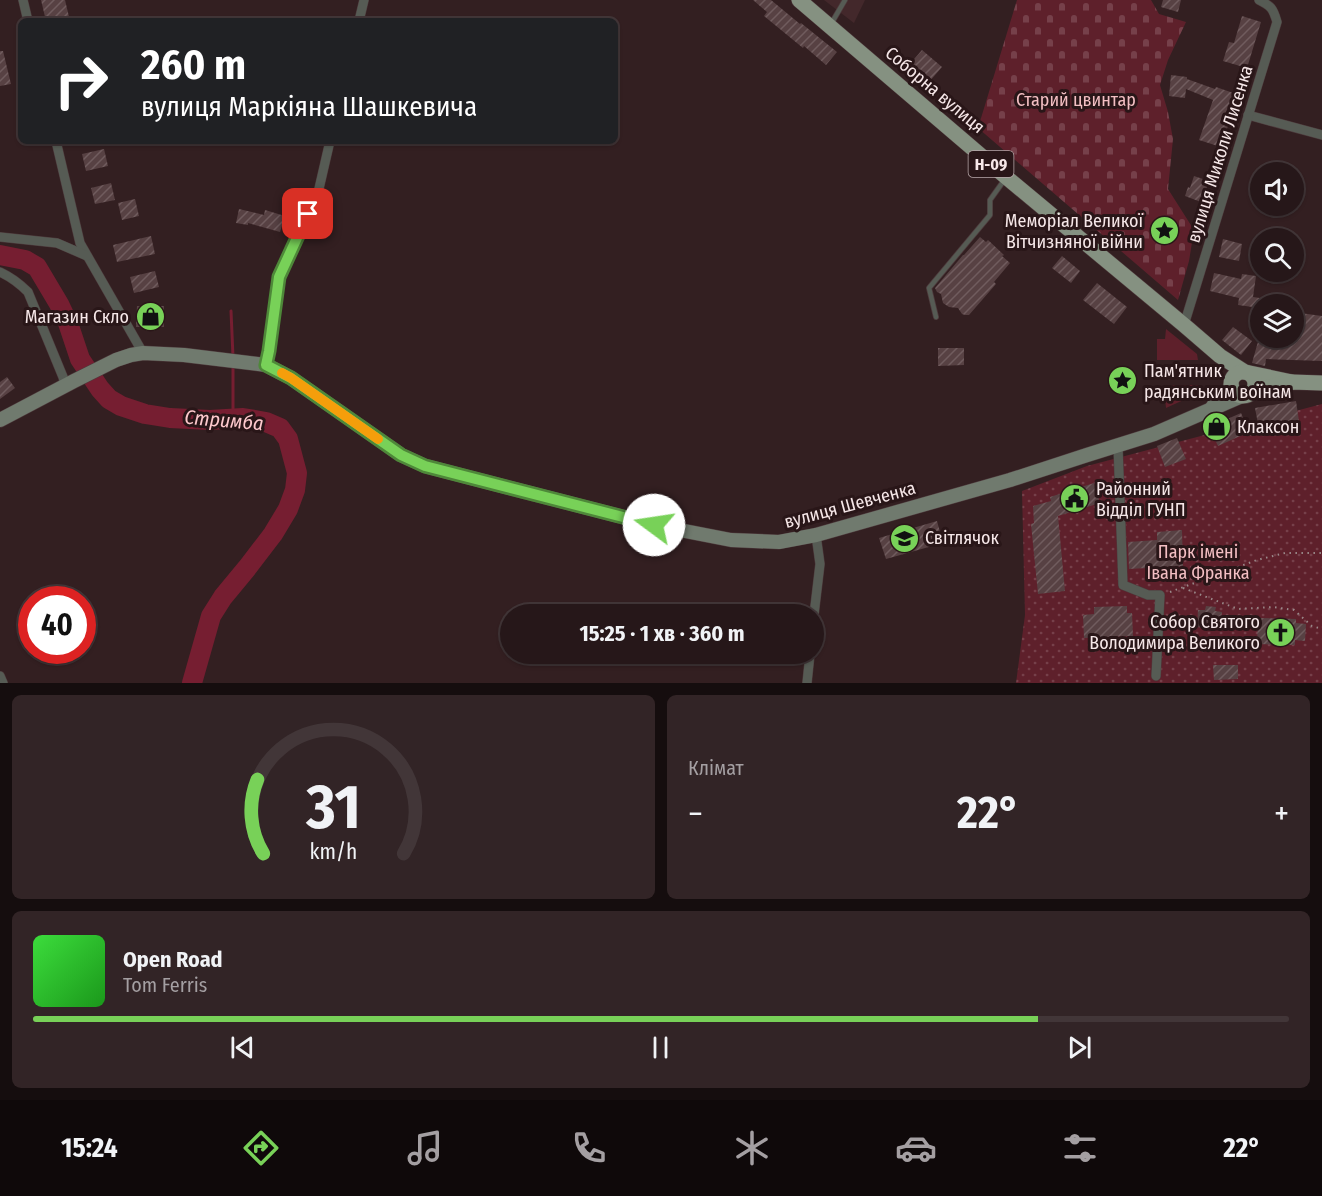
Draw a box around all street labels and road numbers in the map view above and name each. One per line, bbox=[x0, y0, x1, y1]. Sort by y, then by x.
street label: Соборна вулиця bbox=[881, 42, 989, 138]
street label: вулиця Миколи Лисенка bbox=[1183, 62, 1258, 245]
road number: Н-09 bbox=[968, 151, 1014, 177]
street label: вулиця Шевченка bbox=[782, 477, 918, 533]

